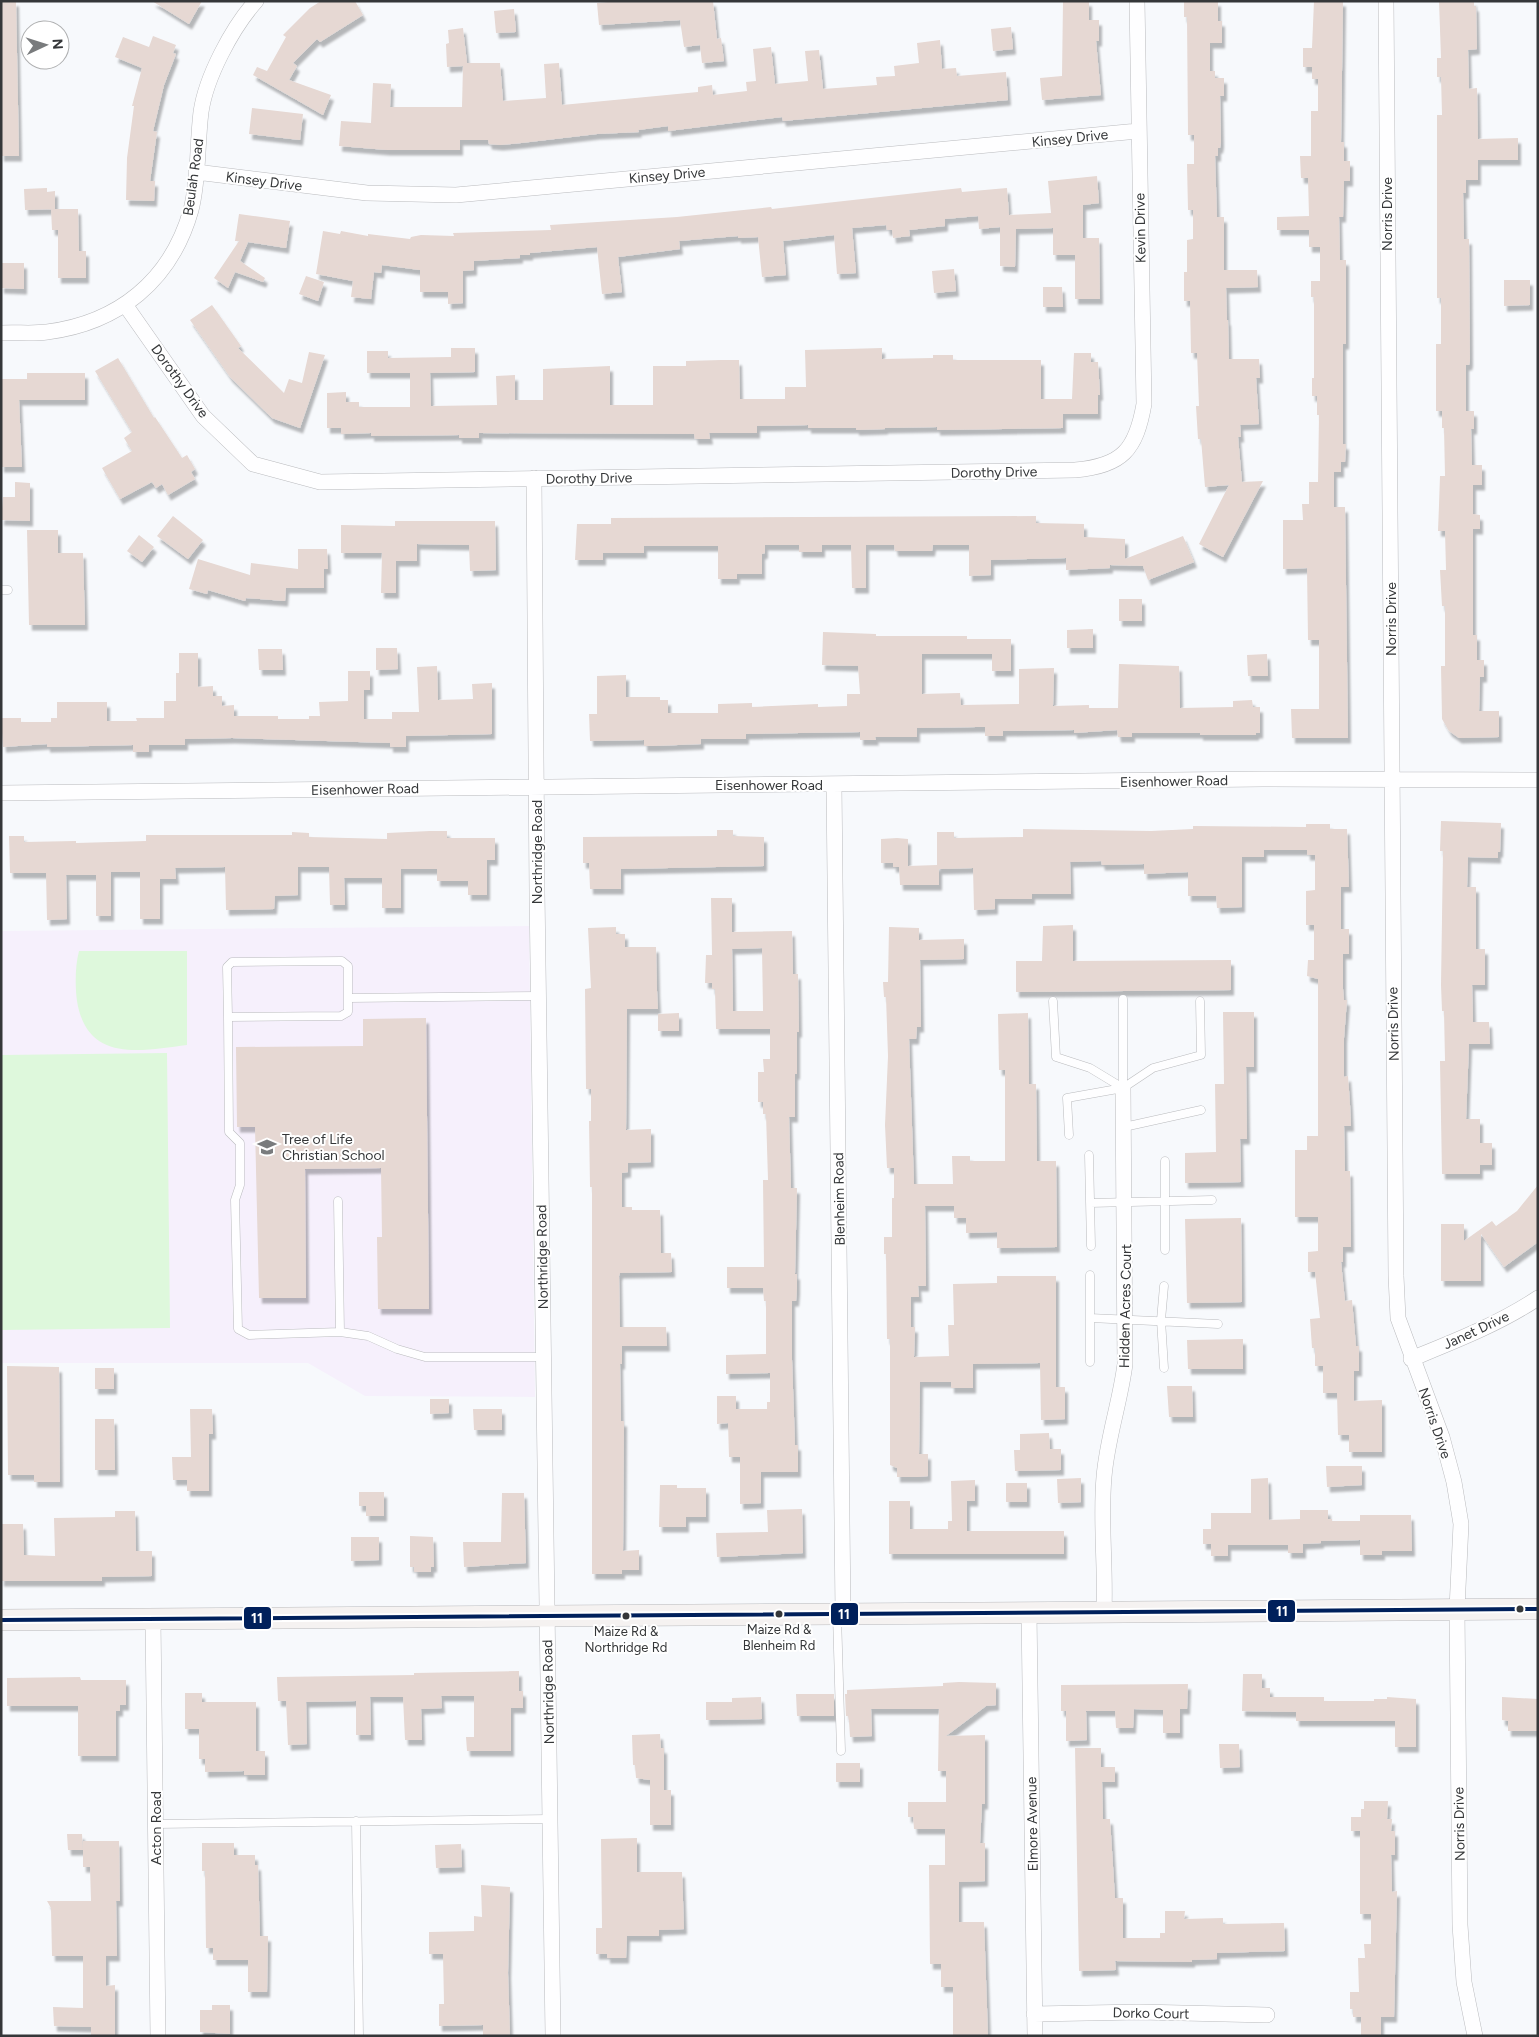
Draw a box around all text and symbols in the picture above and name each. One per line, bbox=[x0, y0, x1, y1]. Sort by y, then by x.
north arrow bbox=[20, 20, 70, 70]
text: N bbox=[49, 38, 66, 50]
street label: Kinsey Drive bbox=[1031, 126, 1109, 151]
street label: Beulah Road bbox=[180, 137, 207, 217]
street label: Kinsey Drive bbox=[628, 164, 706, 187]
street label: Kinsey Drive bbox=[225, 168, 303, 195]
street label: Norris Drive bbox=[1379, 177, 1396, 251]
street label: Kevin Drive bbox=[1131, 192, 1150, 263]
street label: Dorothy Drive bbox=[147, 341, 212, 422]
street label: Dorothy Drive bbox=[950, 463, 1038, 482]
street label: Dorothy Drive bbox=[545, 469, 633, 488]
street label: Norris Drive bbox=[1383, 582, 1400, 656]
street label: Eisenhower Road bbox=[1120, 772, 1228, 791]
street label: Eisenhower Road bbox=[715, 777, 823, 794]
street label: Eisenhower Road bbox=[311, 780, 419, 799]
street label: Northridge Road bbox=[529, 800, 546, 904]
street label: Norris Drive bbox=[1384, 986, 1403, 1061]
place label: Tree of Life Christian School bbox=[282, 1131, 385, 1164]
school or university icon: Tree of Life Christian School bbox=[256, 1136, 278, 1158]
street label: Blenheim Road bbox=[830, 1152, 849, 1246]
street label: Northridge Road bbox=[533, 1205, 552, 1309]
street label: Hidden Acres Court bbox=[1116, 1244, 1135, 1368]
street label: Janet Drive bbox=[1440, 1308, 1512, 1353]
street label: Norris Drive bbox=[1414, 1385, 1455, 1461]
line badge: 11 bbox=[1267, 1599, 1296, 1623]
line badge: 11 bbox=[830, 1602, 859, 1626]
text: 11 bbox=[1276, 1603, 1288, 1620]
unlabelled marker bbox=[1515, 1604, 1525, 1614]
line badge: 11 bbox=[243, 1606, 272, 1630]
text: 11 bbox=[838, 1606, 850, 1623]
marker: Maize Rd & Blenheim Rd bbox=[774, 1609, 784, 1619]
text: 11 bbox=[251, 1610, 263, 1627]
marker: Maize Rd & Northridge Rd bbox=[621, 1611, 631, 1621]
place label: Maize Rd & Blenheim Rd bbox=[743, 1622, 815, 1653]
place label: Maize Rd & Northridge Rd bbox=[585, 1624, 667, 1655]
street label: Northridge Road bbox=[539, 1640, 558, 1744]
street label: Elmore Avenue bbox=[1023, 1776, 1042, 1871]
street label: Norris Drive bbox=[1450, 1786, 1469, 1861]
street label: Acton Road bbox=[148, 1791, 165, 1865]
street label: Dorko Court bbox=[1112, 2004, 1190, 2023]

